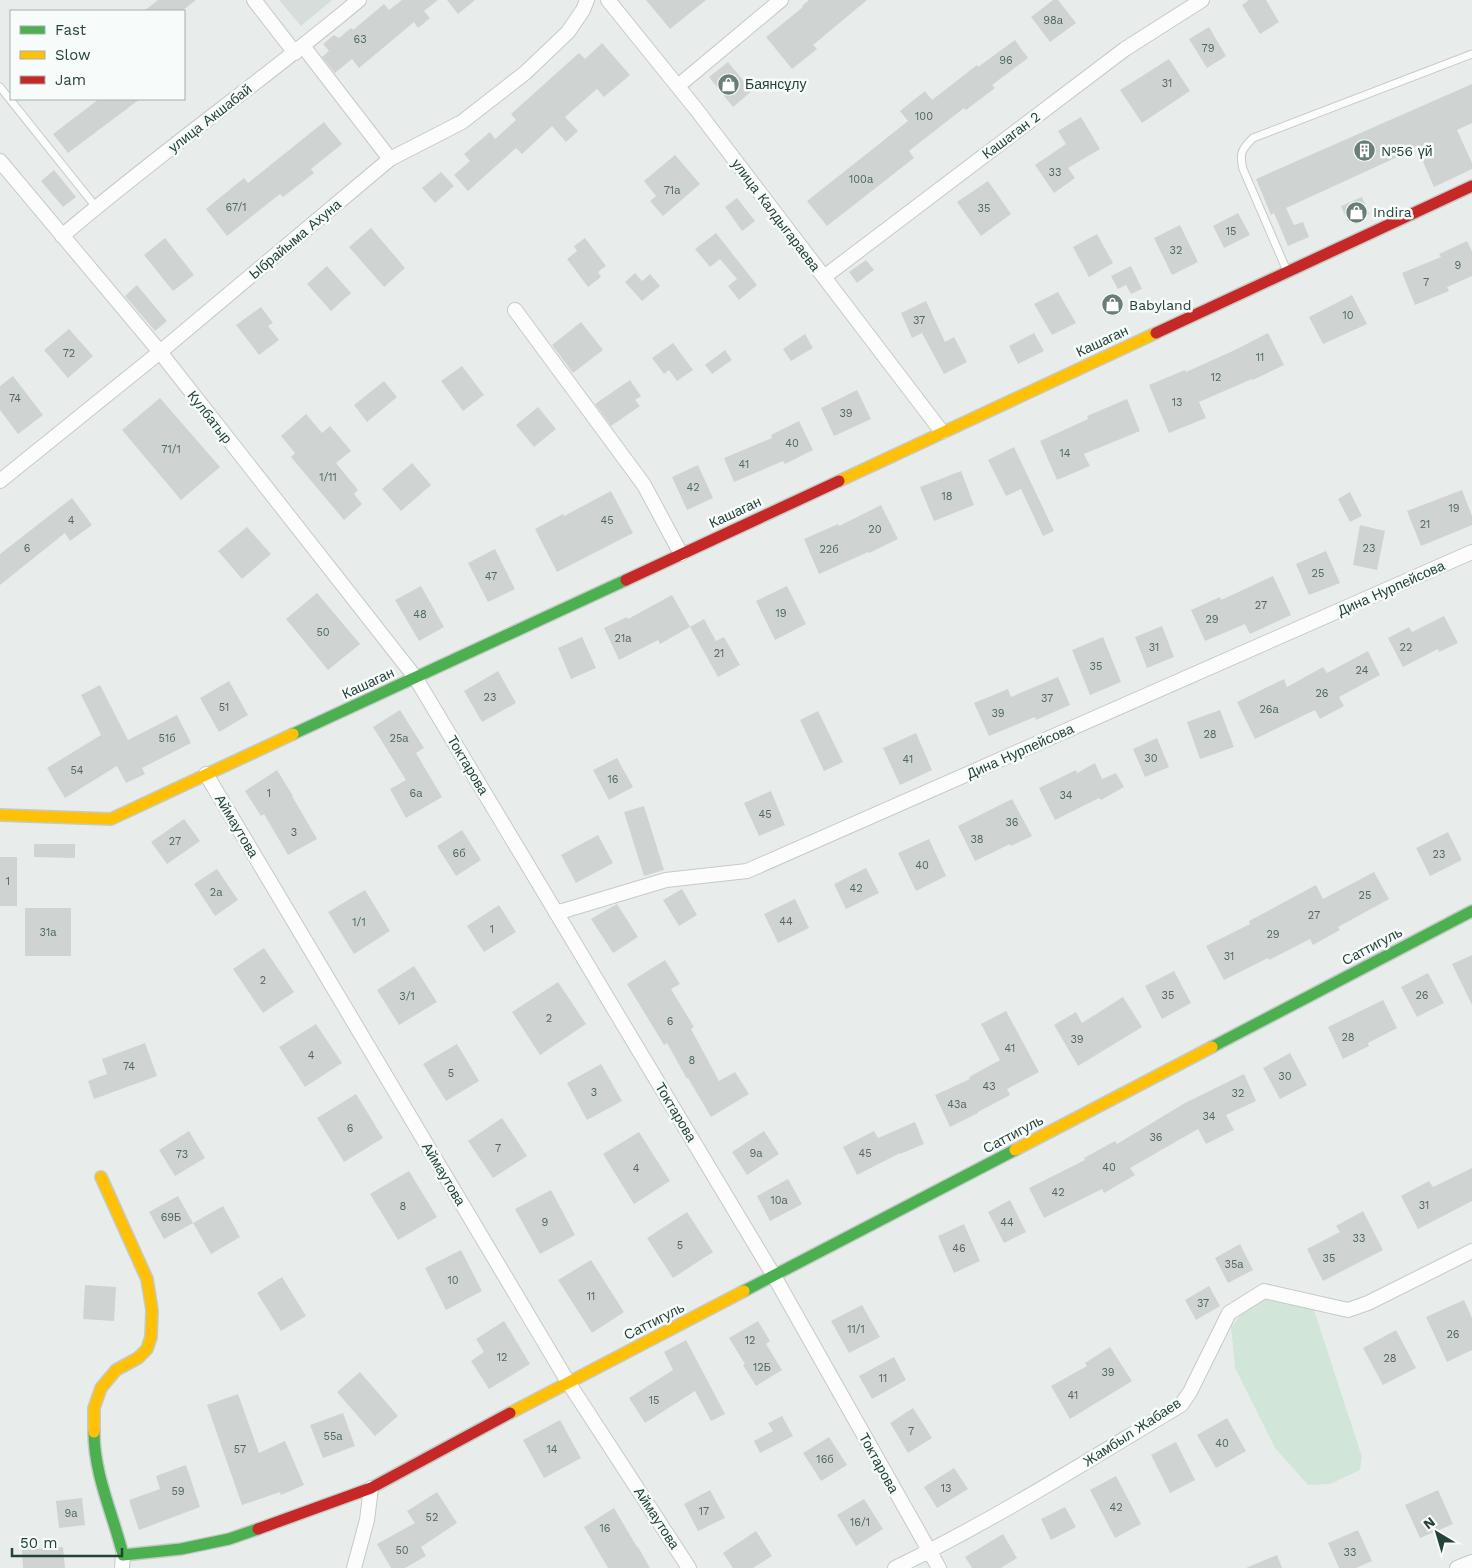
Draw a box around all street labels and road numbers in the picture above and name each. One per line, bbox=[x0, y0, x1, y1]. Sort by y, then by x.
street label: улица Акшабай bbox=[165, 81, 255, 155]
street label: Кашаган 2 bbox=[979, 108, 1043, 162]
street label: улица Калдыгараева bbox=[728, 156, 824, 275]
street label: Ыбрайыма Ахуна bbox=[246, 196, 344, 282]
street label: Кашаган bbox=[1074, 322, 1130, 360]
street label: Кулбатыр bbox=[184, 387, 236, 447]
street label: Кашаган bbox=[707, 493, 763, 531]
street label: Дина Нурпейсова bbox=[1335, 557, 1447, 619]
street label: Кашаган bbox=[340, 664, 396, 702]
street label: Дина Нурпейсова bbox=[964, 720, 1076, 782]
street label: Токтарова bbox=[444, 732, 492, 798]
street label: Аймаутова bbox=[212, 792, 262, 861]
street label: Саттигуль bbox=[1339, 924, 1405, 968]
street label: Токтарова bbox=[652, 1079, 700, 1145]
street label: Саттигуль bbox=[980, 1112, 1046, 1156]
street label: Аймаутова bbox=[419, 1140, 469, 1209]
street label: Саттигуль bbox=[621, 1299, 687, 1343]
street label: Жамбыл Жабаев bbox=[1080, 1395, 1184, 1469]
street label: Токтарова bbox=[856, 1430, 902, 1496]
street label: Аймаутова bbox=[631, 1484, 683, 1552]

